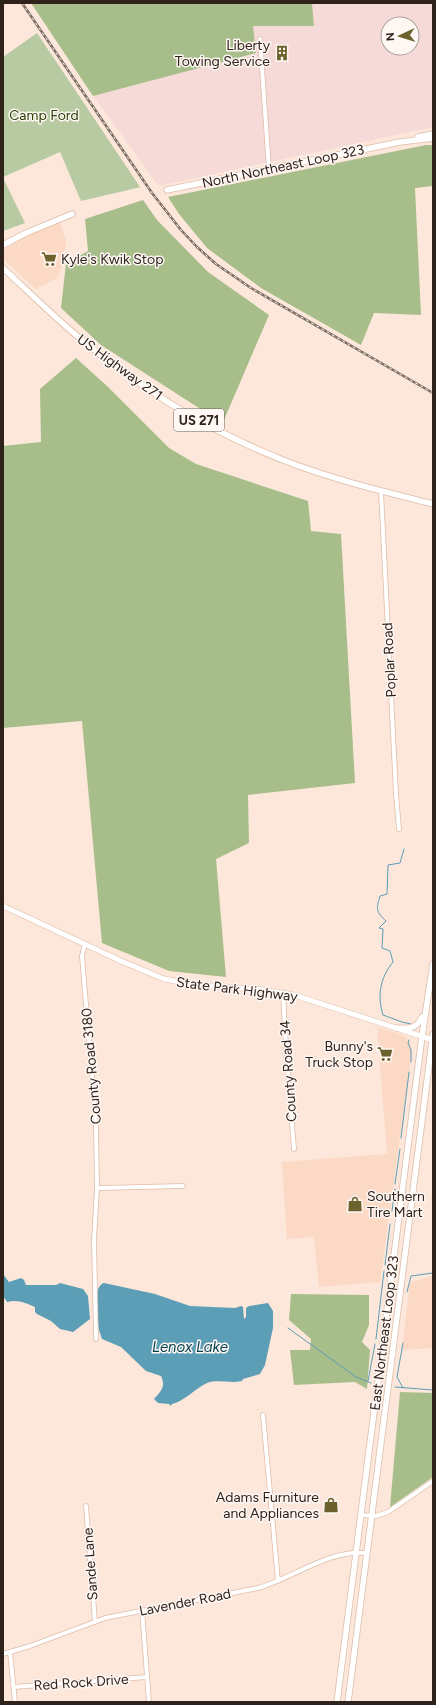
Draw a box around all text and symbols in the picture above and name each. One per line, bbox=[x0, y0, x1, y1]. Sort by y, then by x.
north arrow bbox=[380, 16, 420, 56]
text: N bbox=[384, 32, 397, 41]
place label: Liberty Towing Service bbox=[175, 37, 271, 70]
building icon: Liberty Towing Service bbox=[273, 44, 291, 62]
park label: Camp Ford bbox=[9, 107, 79, 124]
street label: North Northeast Loop 323 bbox=[200, 141, 366, 192]
supermarket icon: Kyle's Kwik Stop bbox=[40, 250, 58, 268]
place label: Kyle's Kwik Stop bbox=[61, 251, 163, 268]
street label: US Highway 271 bbox=[74, 331, 166, 404]
road number: US 271 bbox=[174, 409, 224, 431]
street label: Poplar Road bbox=[379, 622, 400, 698]
street label: State Park Highway bbox=[175, 974, 299, 1005]
street label: County Road 3180 bbox=[78, 1007, 105, 1125]
street label: County Road 34 bbox=[276, 1019, 301, 1122]
place label: Bunny's Truck Stop bbox=[305, 1038, 373, 1071]
supermarket icon: Bunny's Truck Stop bbox=[376, 1045, 394, 1063]
place label: Southern Tire Mart bbox=[367, 1188, 425, 1221]
shop icon: Southern Tire Mart bbox=[346, 1195, 364, 1213]
street label: East Northeast Loop 323 bbox=[367, 1255, 402, 1411]
water label: Lenox Lake bbox=[152, 1338, 228, 1356]
place label: Adams Furniture and Appliances bbox=[216, 1489, 319, 1522]
shop icon: Adams Furniture and Appliances bbox=[322, 1496, 340, 1514]
street label: Sande Lane bbox=[79, 1527, 102, 1601]
street label: Lavender Road bbox=[138, 1585, 232, 1620]
street label: Red Rock Drive bbox=[33, 1671, 129, 1694]

